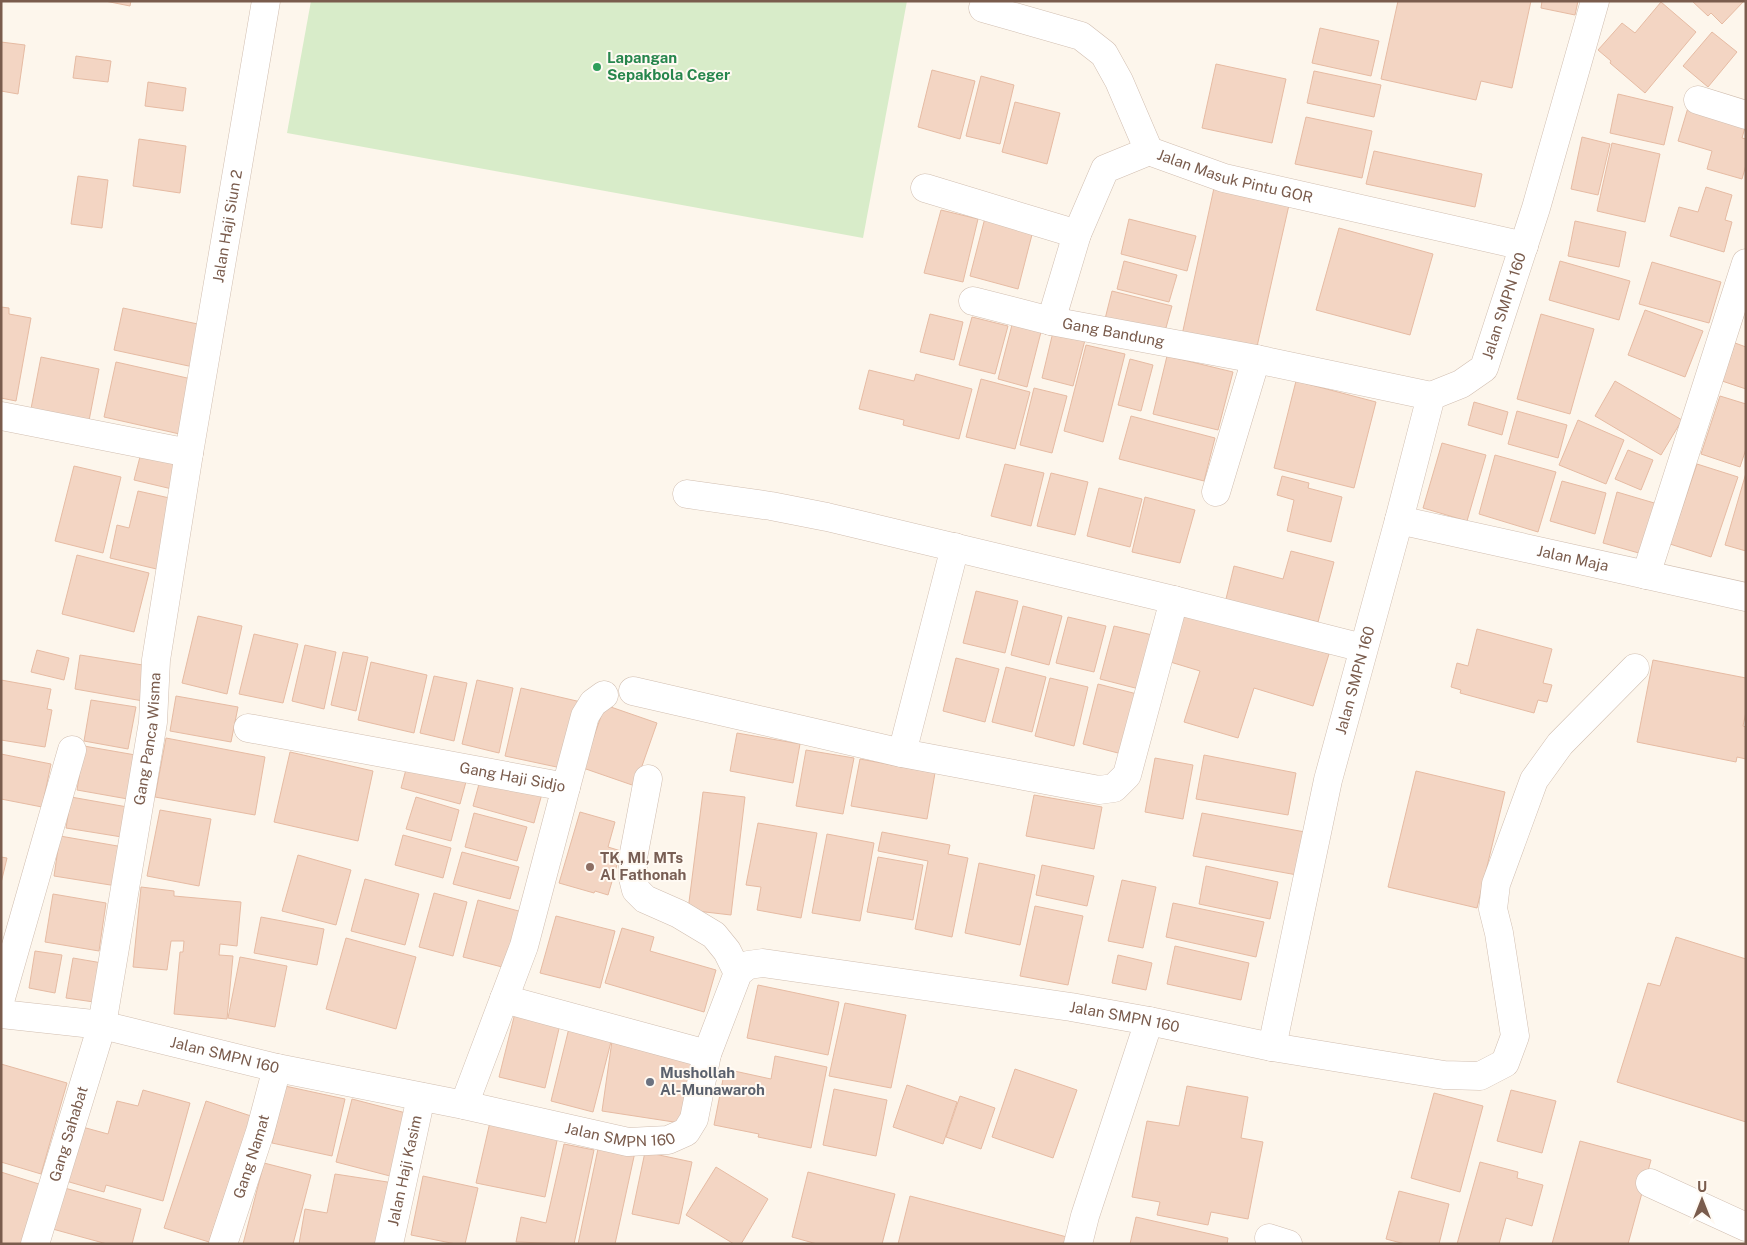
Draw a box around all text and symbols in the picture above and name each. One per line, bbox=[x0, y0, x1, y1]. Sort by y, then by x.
place label: Lapangan Sepakbola Ceger bbox=[607, 49, 730, 83]
marker: Lapangan Sepakbola Ceger bbox=[591, 61, 603, 73]
street label: Jalan Masuk Pintu GOR bbox=[1155, 146, 1314, 206]
street label: Jalan Haji Siun 2 bbox=[209, 168, 245, 284]
street label: Jalan SMPN 160 bbox=[1478, 250, 1529, 361]
street label: Gang Bandung bbox=[1061, 314, 1166, 350]
street label: Jalan Maja bbox=[1535, 542, 1610, 574]
street label: Jalan SMPN 160 bbox=[1332, 624, 1378, 736]
street label: Gang Panca Wisma bbox=[130, 672, 163, 806]
street label: Gang Haji Sidjo bbox=[458, 758, 567, 795]
place label: TK, MI, MTs Al Fathonah bbox=[600, 849, 687, 883]
marker: TK, MI, MTs Al Fathonah bbox=[584, 861, 596, 873]
street label: Jalan SMPN 160 bbox=[1068, 998, 1181, 1035]
street label: Jalan SMPN 160 bbox=[169, 1033, 281, 1076]
place label: Mushollah Al-Munawaroh bbox=[660, 1064, 765, 1098]
marker: Mushollah Al-Munawaroh bbox=[644, 1076, 656, 1088]
street label: Gang Sahabat bbox=[46, 1084, 91, 1184]
street label: Gang Namat bbox=[230, 1112, 272, 1201]
street label: Jalan Haji Kasim bbox=[384, 1114, 425, 1228]
street label: Jalan SMPN 160 bbox=[563, 1119, 678, 1150]
north arrow bbox=[1677, 1175, 1727, 1225]
text: U bbox=[1697, 1179, 1707, 1195]

